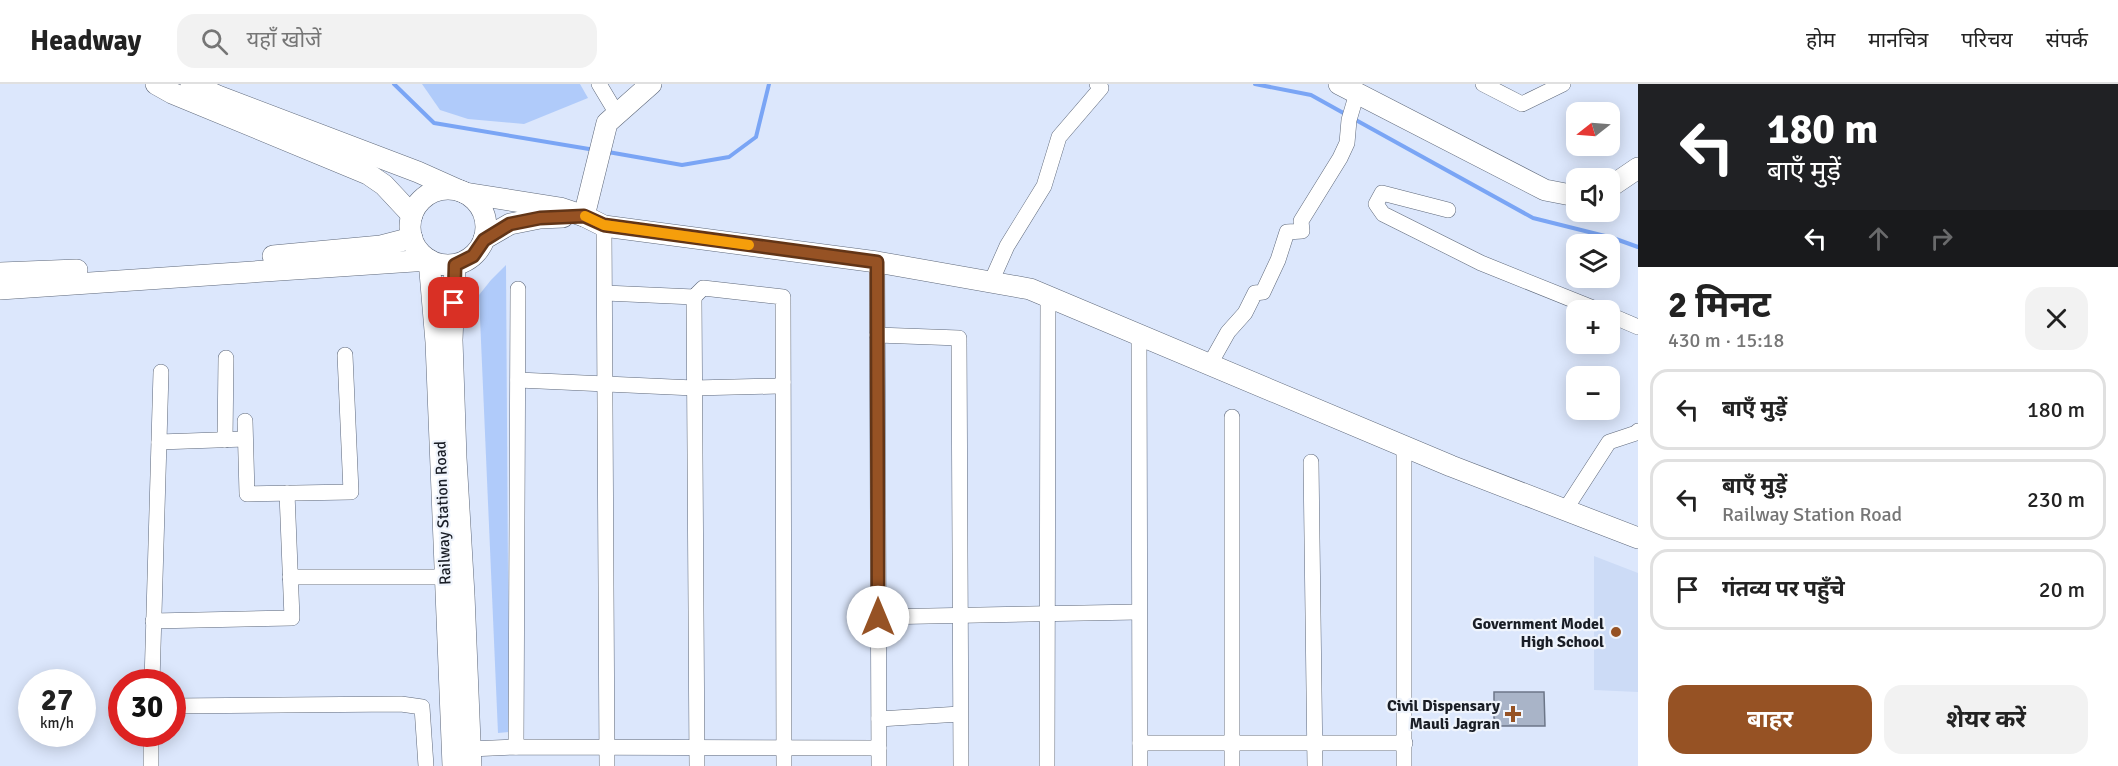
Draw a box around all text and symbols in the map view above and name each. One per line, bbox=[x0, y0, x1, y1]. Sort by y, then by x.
search box bbox=[177, 14, 597, 68]
text: Headway bbox=[30, 24, 141, 58]
icon: search bbox=[198, 25, 231, 58]
text: यहाँ खोजें bbox=[246, 26, 321, 53]
text: होम bbox=[1806, 27, 1835, 53]
text: मानचित्र bbox=[1868, 27, 1928, 53]
text: परिचय bbox=[1961, 27, 2013, 53]
text: संपर्क bbox=[2046, 27, 2088, 53]
north arrow bbox=[1566, 102, 1620, 156]
map controls bbox=[1566, 102, 1620, 420]
text: 180 m bbox=[1767, 104, 1878, 155]
icon: left bbox=[1668, 108, 1746, 186]
text: बाएँ मुड़ें bbox=[1767, 155, 1841, 188]
button: sound bbox=[1566, 168, 1620, 222]
icon: left bbox=[1799, 222, 1832, 255]
icon: ahead bbox=[1862, 222, 1895, 255]
icon: right bbox=[1925, 222, 1958, 255]
button: layers bbox=[1566, 234, 1620, 288]
pin bbox=[428, 277, 479, 328]
text: 2 मिनट bbox=[1668, 283, 1771, 328]
icon: arrive bbox=[437, 286, 470, 319]
button: close bbox=[2025, 287, 2088, 350]
button: + bbox=[1566, 300, 1620, 354]
text: 430 m · 15:18 bbox=[1668, 328, 1784, 353]
button: − bbox=[1566, 366, 1620, 420]
icon: left bbox=[1671, 393, 1704, 426]
text: बाएँ मुड़ें bbox=[1722, 395, 1787, 422]
text: 180 m bbox=[2027, 396, 2085, 423]
street label: Railway Station Road bbox=[430, 441, 456, 585]
text: बाएँ मुड़ें bbox=[1722, 472, 1787, 499]
icon: left bbox=[1671, 483, 1704, 516]
text: 230 m bbox=[2027, 486, 2085, 513]
text: Railway Station Road bbox=[1722, 502, 1902, 527]
icon: arrive bbox=[1671, 573, 1704, 606]
text: गंतव्य पर पहुँचे bbox=[1722, 575, 1845, 602]
text: 20 m bbox=[2039, 576, 2085, 603]
position arrow bbox=[846, 585, 910, 649]
place label: Government Model High School bbox=[1472, 614, 1604, 652]
marker: Government Model High School bbox=[1609, 625, 1623, 639]
speed limit sign: 30 bbox=[108, 669, 186, 747]
text: 27 bbox=[41, 682, 73, 719]
button: बाहर bbox=[1668, 685, 1872, 754]
button: शेयर करें bbox=[1884, 685, 2088, 754]
place label: Civil Dispensary Mauli Jagran bbox=[1387, 696, 1500, 734]
marker: Civil Dispensary Mauli Jagran bbox=[1504, 705, 1522, 723]
text: km/h bbox=[40, 714, 74, 732]

